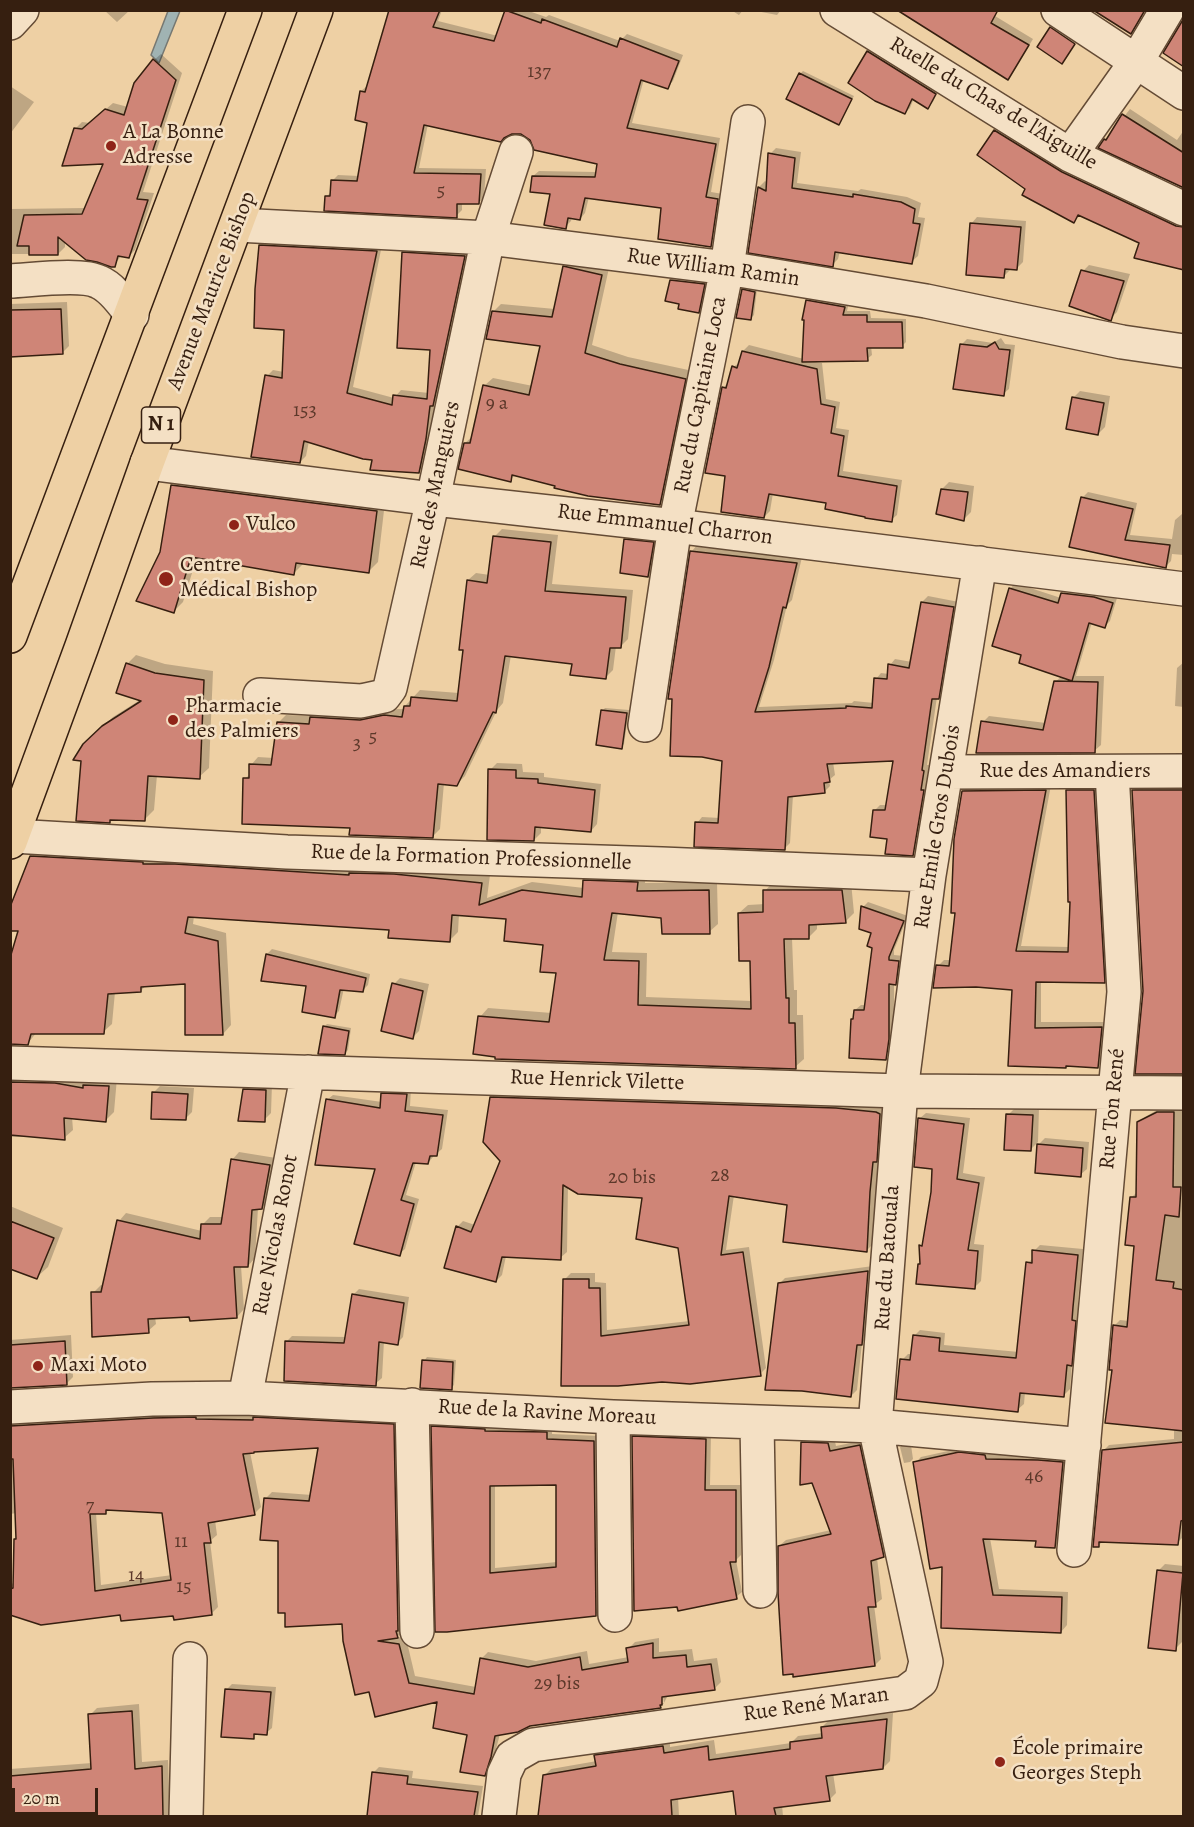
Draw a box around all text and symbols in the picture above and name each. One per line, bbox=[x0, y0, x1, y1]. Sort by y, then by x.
street label: Ruelle du Chas de l'Aiguille bbox=[884, 31, 1102, 177]
house number: 137 bbox=[527, 60, 551, 84]
place label: A La Bonne Adresse bbox=[123, 120, 224, 172]
marker: A La Bonne Adresse bbox=[104, 139, 118, 153]
house number: 5 bbox=[437, 179, 445, 203]
street label: Avenue Maurice Bishop bbox=[162, 188, 262, 394]
street label: Rue William Ramin bbox=[625, 243, 801, 293]
street label: Rue du Capitaine Loca bbox=[669, 294, 733, 496]
house number: 9 a bbox=[486, 392, 508, 416]
house number: 153 bbox=[293, 399, 317, 423]
street label: Rue des Manguiers bbox=[405, 399, 467, 571]
road number: N 1 bbox=[142, 407, 180, 443]
street label: Rue Emmanuel Charron bbox=[556, 499, 774, 551]
place label: Vulco bbox=[246, 512, 296, 538]
marker: Vulco bbox=[227, 518, 241, 532]
place label: Centre Médical Bishop bbox=[180, 553, 317, 604]
marker: Centre Médical Bishop bbox=[157, 570, 175, 588]
place label: Pharmacie des Palmiers bbox=[185, 694, 299, 746]
marker: Pharmacie des Palmiers bbox=[166, 713, 180, 727]
street label: Rue Emile Gros Dubois bbox=[909, 723, 967, 931]
house number: 5 bbox=[369, 725, 377, 749]
house number: 3 bbox=[353, 732, 361, 756]
street label: Rue des Amandiers bbox=[979, 759, 1151, 785]
street label: Rue de la Formation Professionnelle bbox=[310, 839, 632, 877]
street label: Rue Ton René bbox=[1095, 1047, 1131, 1171]
street label: Rue Henrick Vilette bbox=[509, 1065, 685, 1097]
street label: Rue Nicolas Ronot bbox=[247, 1152, 305, 1318]
house number: 28 bbox=[710, 1164, 730, 1188]
house number: 20 bis bbox=[608, 1166, 656, 1190]
street label: Rue du Batouala bbox=[870, 1184, 906, 1332]
place label: Maxi Moto bbox=[50, 1353, 147, 1379]
marker: Maxi Moto bbox=[31, 1359, 45, 1373]
street label: Rue de la Ravine Moreau bbox=[437, 1394, 657, 1432]
house number: 46 bbox=[1025, 1465, 1043, 1489]
house number: 7 bbox=[86, 1494, 94, 1518]
house number: 11 bbox=[174, 1530, 188, 1554]
house number: 14 bbox=[128, 1564, 144, 1588]
house number: 15 bbox=[176, 1575, 192, 1599]
house number: 29 bis bbox=[534, 1672, 580, 1696]
street label: Rue René Maran bbox=[741, 1682, 891, 1728]
place label: École primaire Georges Steph bbox=[1012, 1736, 1143, 1788]
marker: École primaire Georges Steph bbox=[993, 1755, 1007, 1769]
scale bar bbox=[15, 1776, 100, 1814]
text: 20 m bbox=[23, 1786, 60, 1810]

